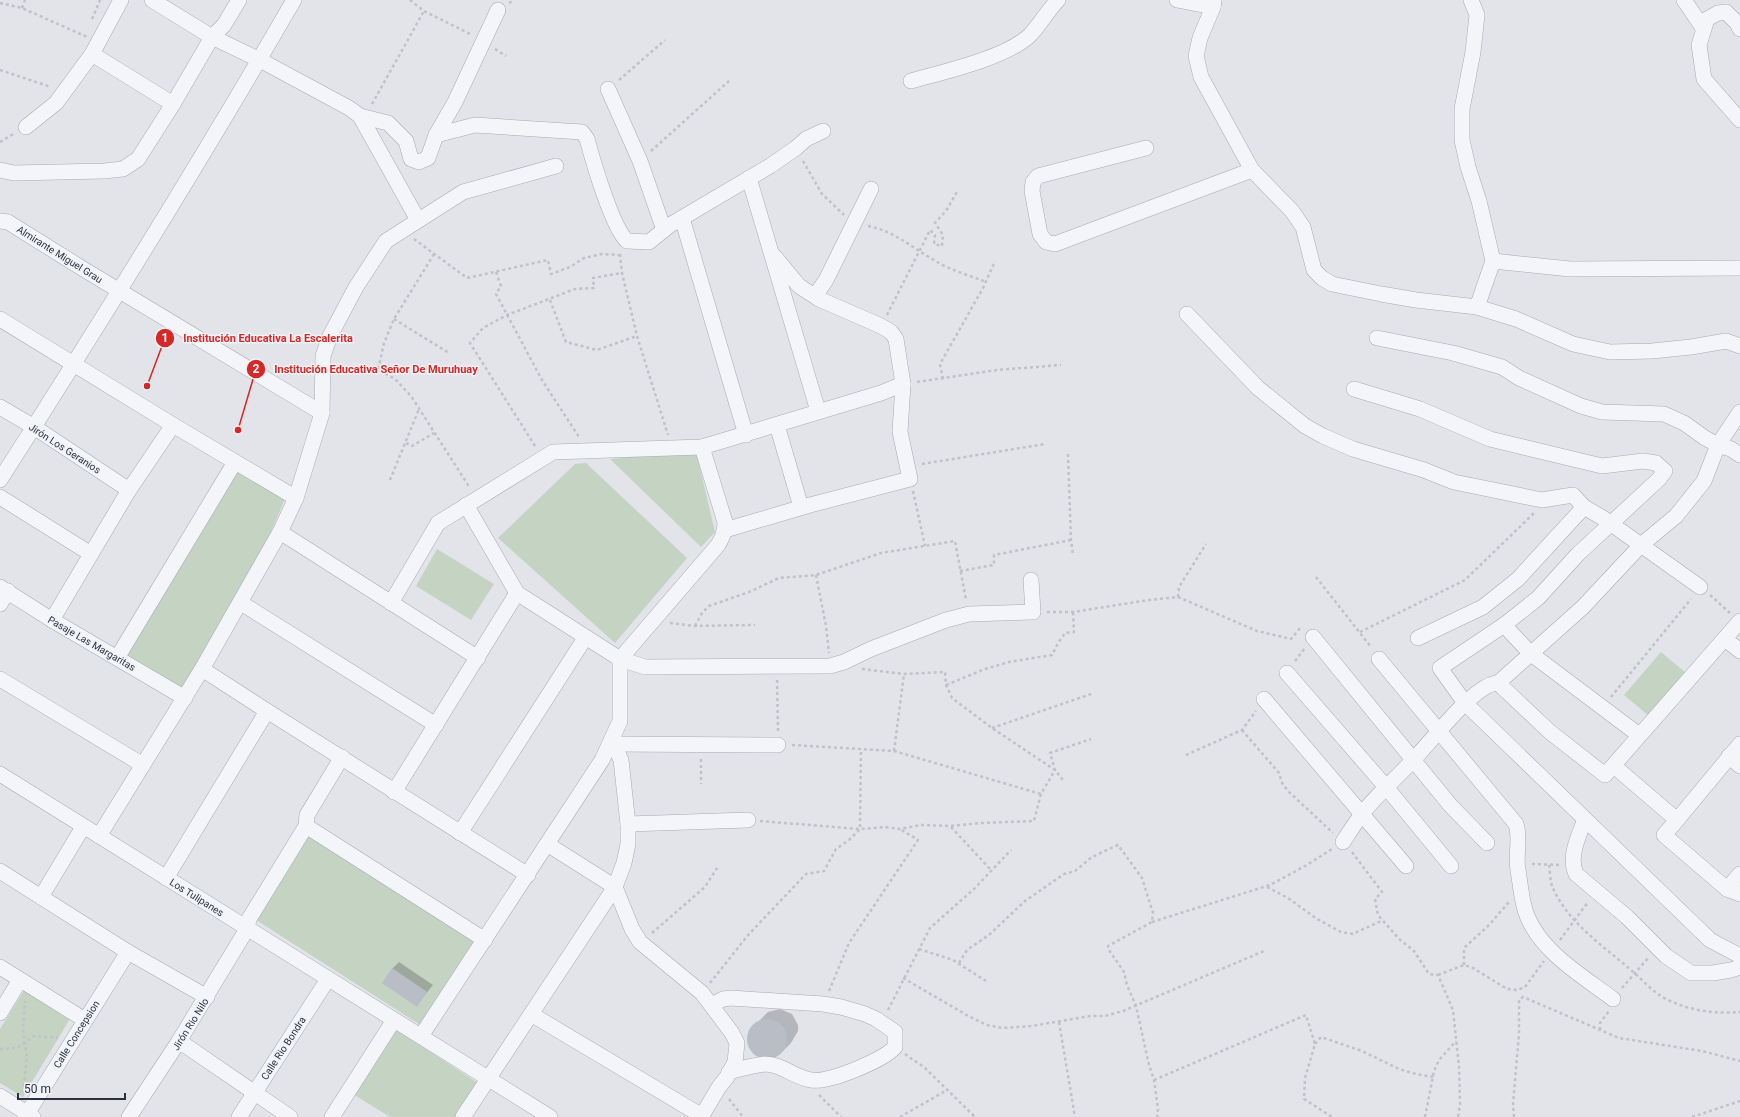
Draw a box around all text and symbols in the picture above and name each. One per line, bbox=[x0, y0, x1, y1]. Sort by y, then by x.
street label: Almirante Miguel Grau bbox=[15, 224, 105, 285]
callout: Institución Educativa La Escalerita bbox=[155, 327, 360, 350]
text: 1 bbox=[162, 331, 168, 345]
text: Institución Educativa La Escalerita bbox=[183, 332, 353, 345]
callout: Institución Educativa Señor De Muruhuay bbox=[246, 358, 485, 381]
text: 2 bbox=[253, 362, 260, 376]
text: Institución Educativa Señor De Muruhuay bbox=[274, 363, 478, 376]
street label: Jirón Los Geranios bbox=[27, 421, 103, 476]
street label: Pasaje Las Margaritas bbox=[46, 614, 137, 673]
street label: Los Tulipanes bbox=[168, 876, 226, 918]
street label: Jirón Rio Nilo bbox=[170, 996, 211, 1052]
street label: Calle Concepsion bbox=[51, 999, 102, 1070]
street label: Calle Rio Bondra bbox=[259, 1015, 308, 1082]
scale bar bbox=[18, 1075, 125, 1101]
text: 50 m bbox=[24, 1082, 51, 1096]

